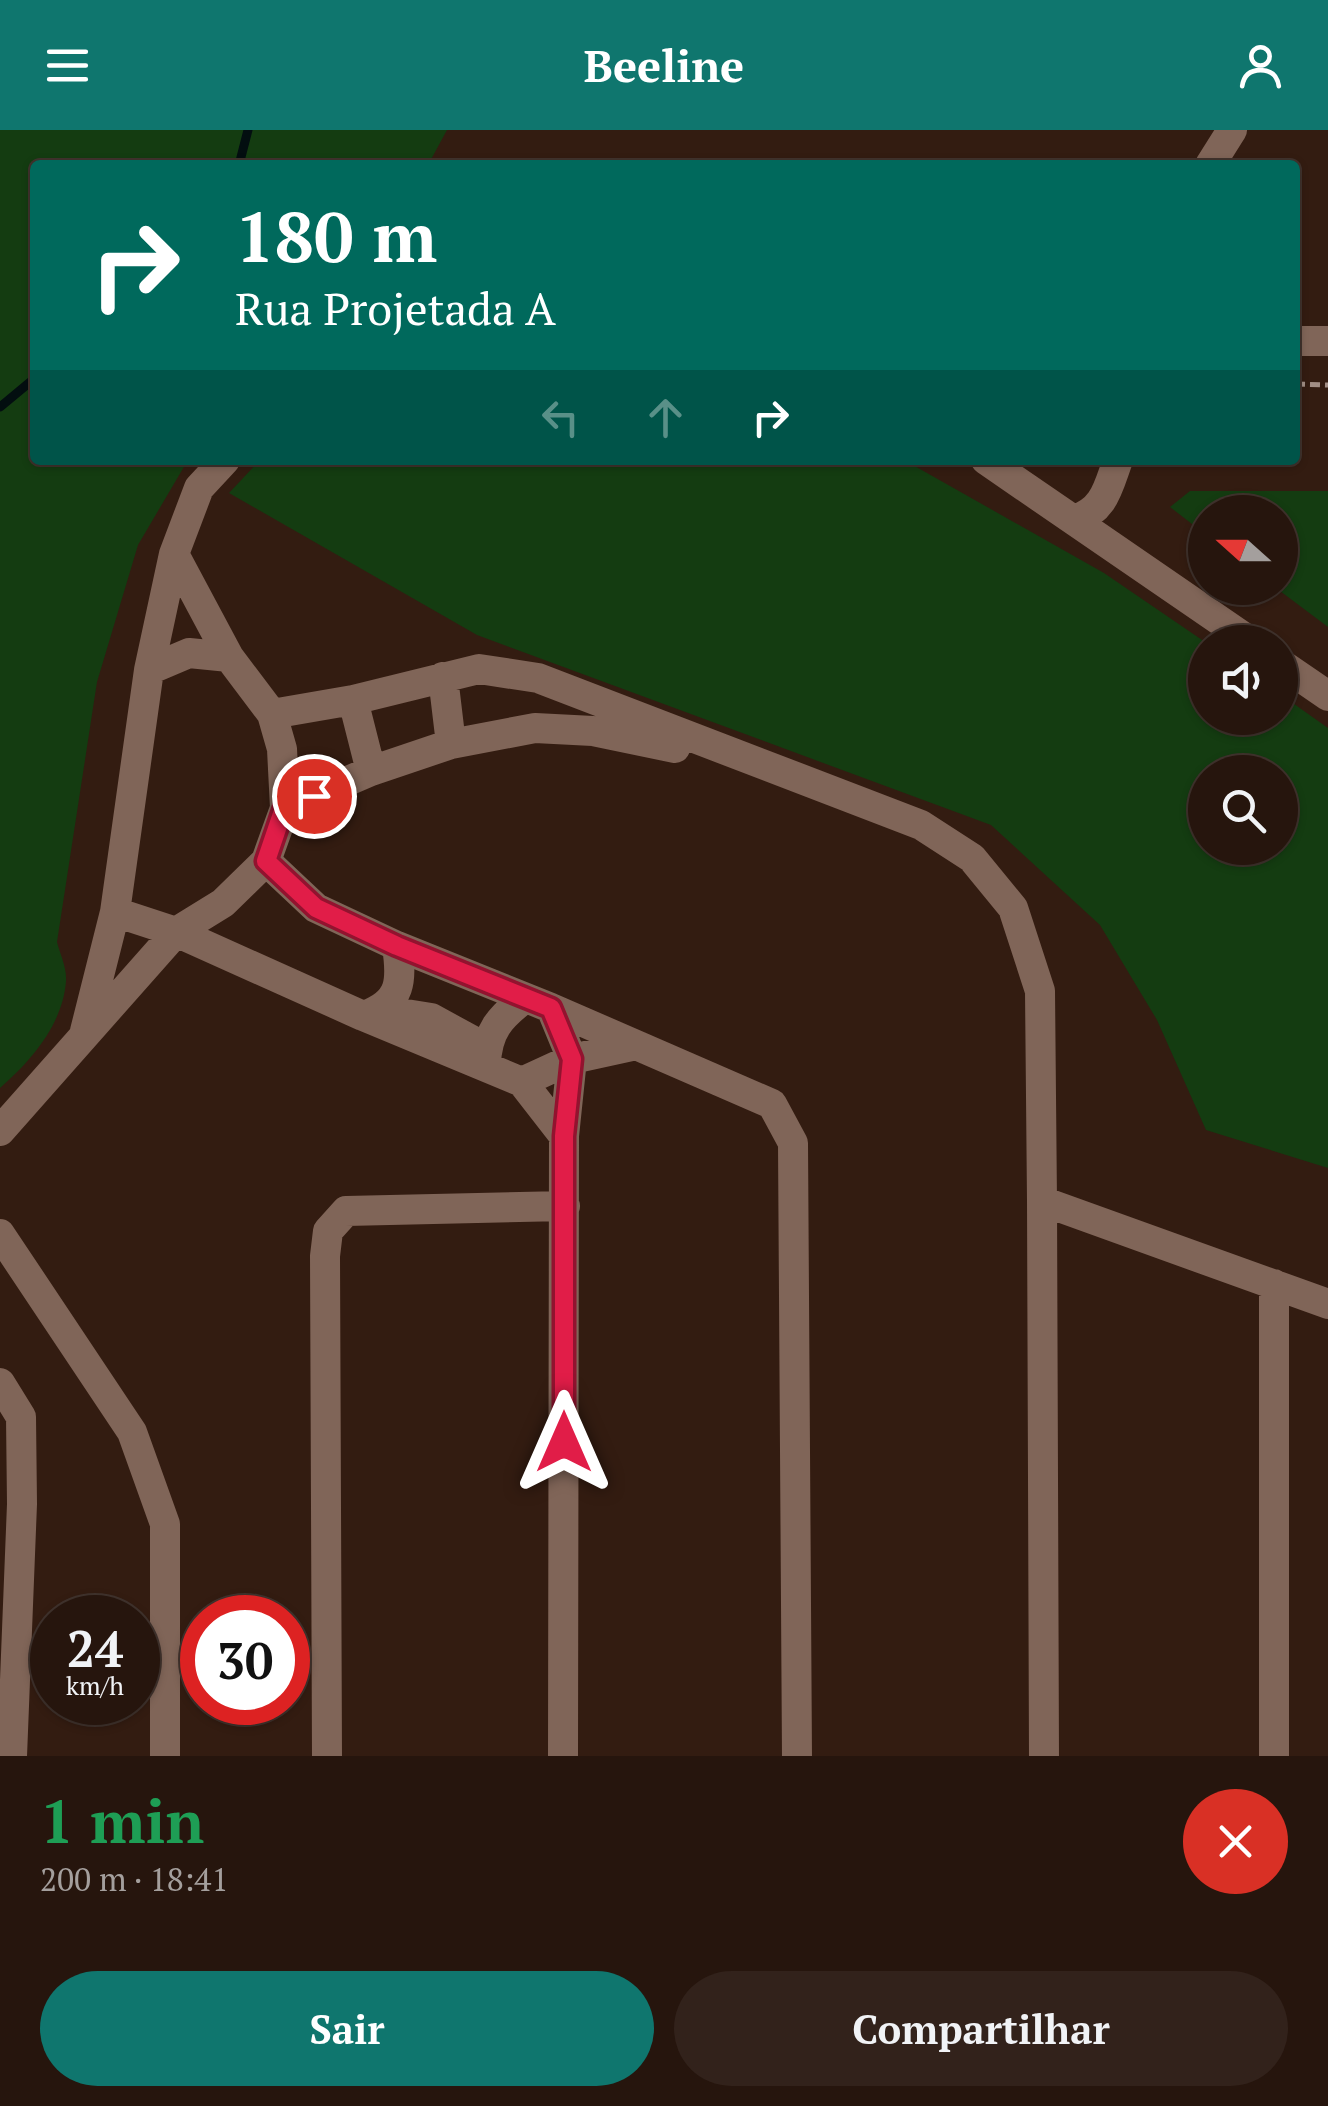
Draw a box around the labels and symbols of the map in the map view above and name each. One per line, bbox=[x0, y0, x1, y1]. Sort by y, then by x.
north arrow bbox=[1188, 495, 1298, 605]
pin bbox=[272, 754, 357, 839]
position arrow bbox=[512, 1390, 616, 1494]
speed limit sign: 30 bbox=[180, 1595, 310, 1725]

